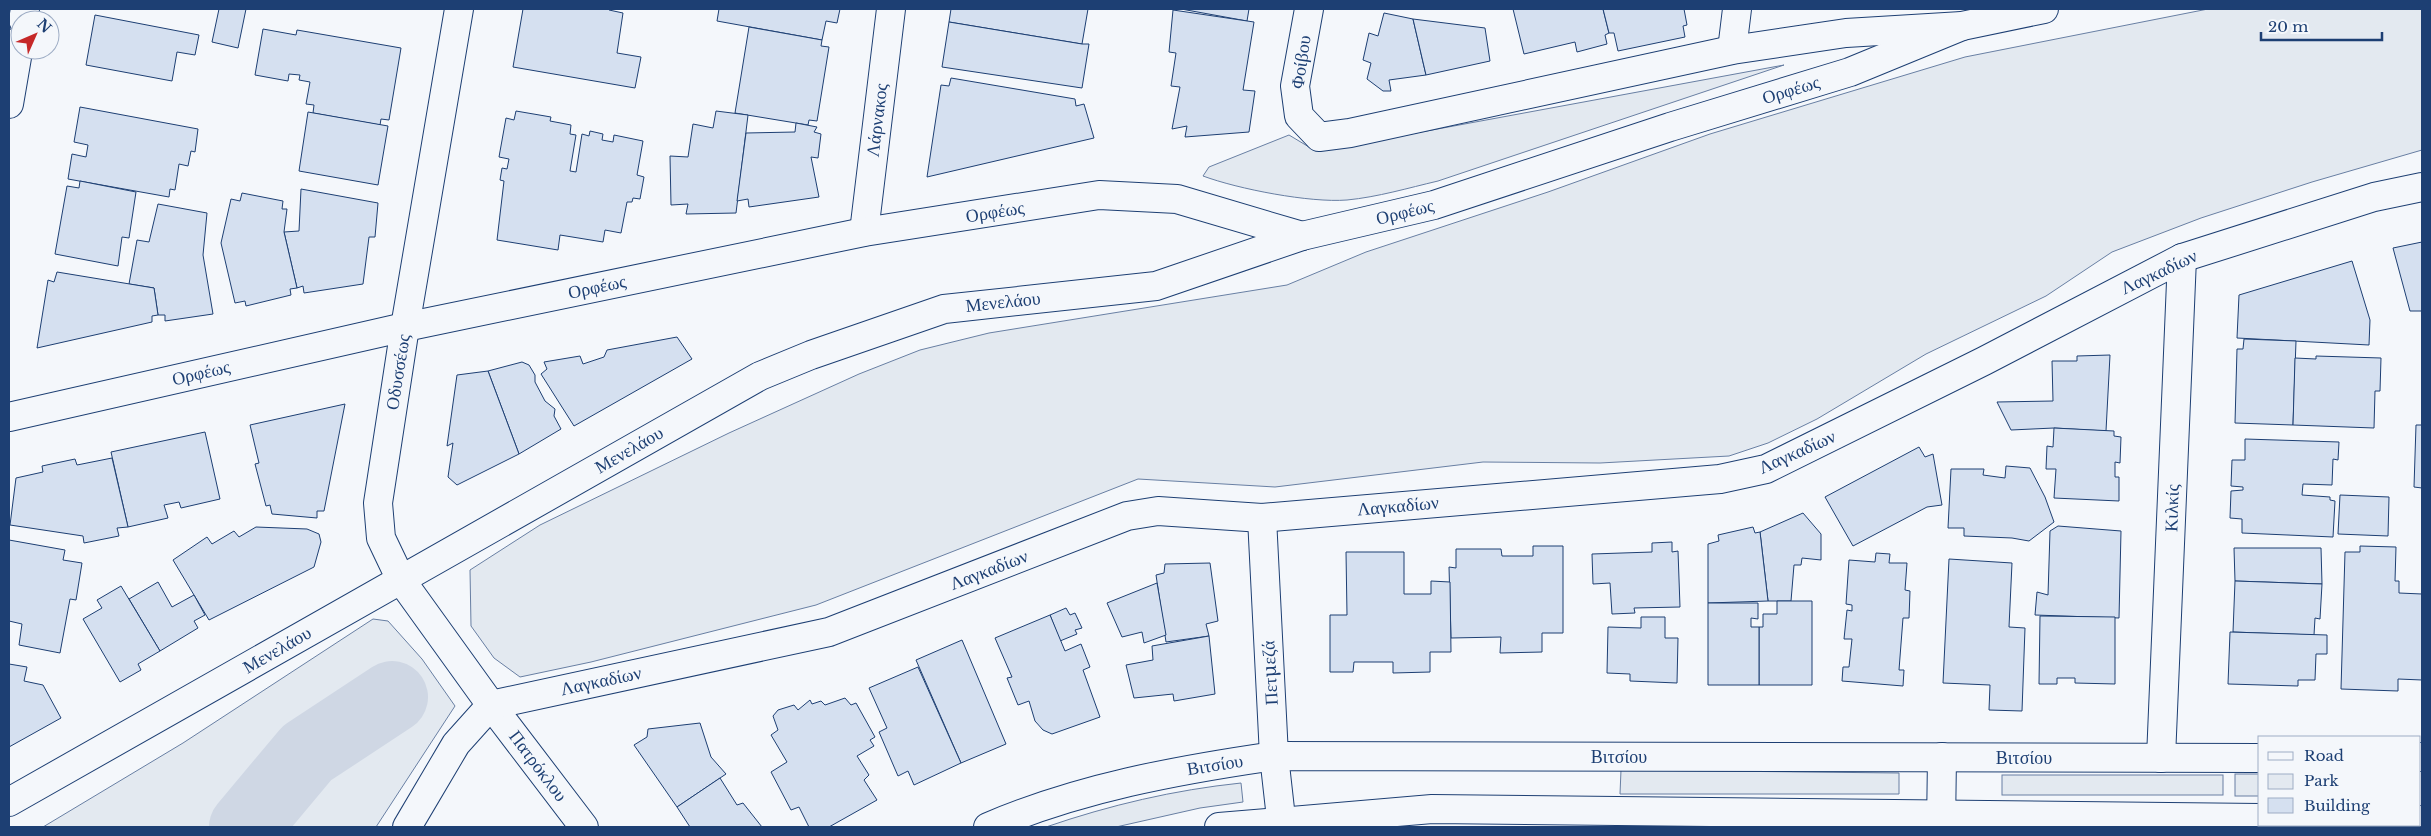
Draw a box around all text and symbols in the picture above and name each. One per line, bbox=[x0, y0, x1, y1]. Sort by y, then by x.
north arrow bbox=[10, 10, 60, 60]
scale bar bbox=[2261, 10, 2382, 42]
text: N bbox=[33, 15, 55, 37]
text: 20 m bbox=[2268, 17, 2308, 36]
street label: Φοίβου bbox=[1286, 34, 1316, 90]
street label: Ορφέως bbox=[1760, 71, 1822, 109]
street label: Λάρνακος bbox=[862, 82, 892, 158]
street label: Ορφέως bbox=[1374, 194, 1436, 230]
street label: Ορφέως bbox=[964, 197, 1026, 227]
street label: Λαγκαδίων bbox=[2117, 245, 2201, 299]
street label: Ορφέως bbox=[566, 270, 628, 304]
street label: Μενελάου bbox=[964, 287, 1042, 317]
street label: Οδυσσέως bbox=[381, 333, 415, 411]
street label: Ορφέως bbox=[170, 356, 232, 390]
street label: Μενελάου bbox=[591, 422, 667, 478]
street label: Λαγκαδίων bbox=[1755, 425, 1839, 479]
street label: Κιλκίς bbox=[2160, 484, 2184, 532]
street label: Λαγκαδίων bbox=[1356, 491, 1440, 521]
street label: Λαγκαδίων bbox=[947, 545, 1031, 595]
street label: Μενελάου bbox=[239, 622, 315, 678]
street label: Πετμεζά bbox=[1257, 640, 1283, 706]
street label: Λαγκαδίων bbox=[559, 662, 643, 700]
street label: Πατρόκλου bbox=[504, 726, 572, 806]
legend bbox=[2258, 736, 2421, 826]
street label: Βιτσίου bbox=[1591, 746, 1647, 768]
text: Road bbox=[2304, 746, 2344, 765]
street label: Βιτσίου bbox=[1996, 747, 2052, 769]
street label: Βιτσίου bbox=[1185, 750, 1245, 780]
text: Park bbox=[2304, 771, 2340, 790]
text: Building bbox=[2304, 796, 2371, 815]

